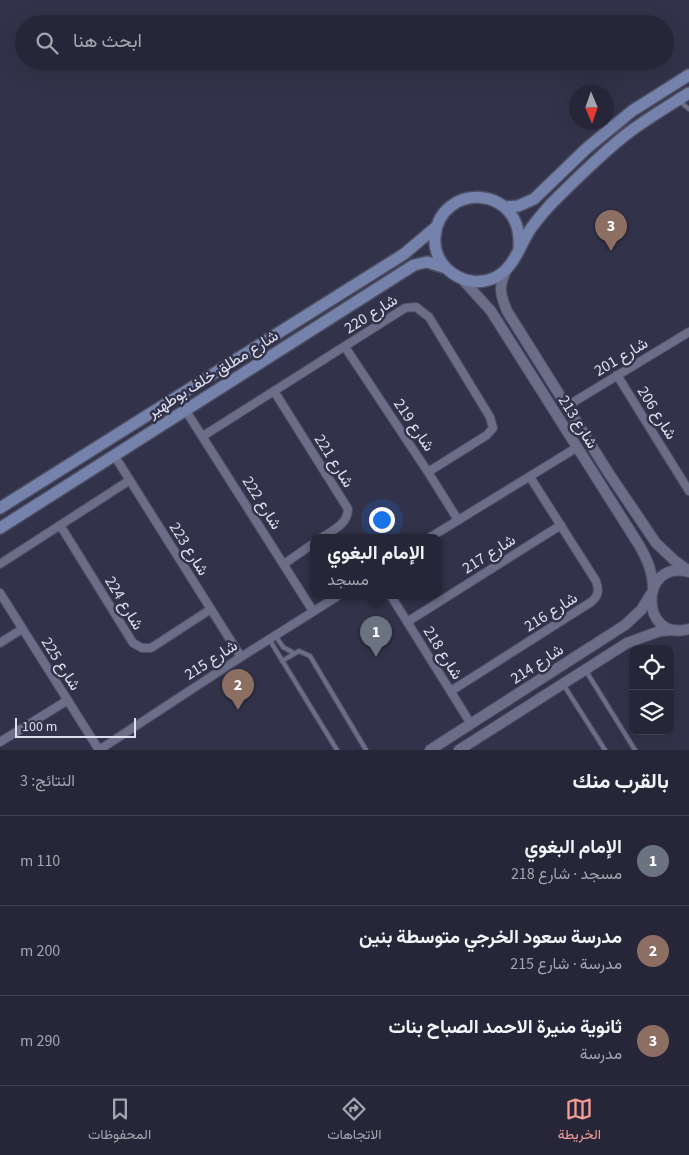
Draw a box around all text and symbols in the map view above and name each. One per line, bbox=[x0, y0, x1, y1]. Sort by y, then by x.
search box bbox=[15, 15, 674, 70]
text: ابحث هنا bbox=[73, 28, 142, 55]
icon: search bbox=[33, 29, 61, 57]
north arrow bbox=[569, 85, 614, 130]
pin: 3 bbox=[595, 210, 627, 251]
street label: شارع 220 bbox=[340, 289, 402, 339]
street label: شارع مطلق خلف بوطهير bbox=[142, 325, 283, 424]
street label: شارع 201 bbox=[590, 332, 652, 382]
street label: شارع 206 bbox=[632, 382, 682, 444]
street label: شارع 213 bbox=[553, 391, 603, 453]
street label: شارع 219 bbox=[388, 394, 440, 456]
street label: شارع 221 bbox=[309, 430, 359, 492]
street label: شارع 222 bbox=[237, 472, 287, 534]
your location bbox=[369, 507, 395, 533]
street label: شارع 223 bbox=[164, 518, 214, 580]
street label: شارع 217 bbox=[458, 529, 520, 579]
popup bbox=[310, 534, 442, 599]
text: الإمام البغوي bbox=[327, 540, 425, 567]
text: مسجد bbox=[327, 569, 369, 591]
street label: شارع 224 bbox=[99, 572, 149, 634]
street label: شارع 216 bbox=[520, 587, 582, 637]
pin: 1 bbox=[360, 616, 392, 657]
street label: شارع 218 bbox=[418, 622, 468, 684]
street label: شارع 225 bbox=[36, 633, 86, 695]
street label: شارع 215 bbox=[181, 636, 241, 684]
street label: شارع 214 bbox=[506, 639, 568, 689]
map controls bbox=[629, 645, 674, 735]
button: locate bbox=[629, 645, 674, 690]
pin: 2 bbox=[222, 669, 254, 710]
button: layers bbox=[629, 690, 674, 735]
scale bar bbox=[15, 715, 136, 738]
text: 100 m bbox=[22, 717, 57, 737]
text: بالقرب منك bbox=[573, 766, 669, 796]
text: النتائج: 3 bbox=[20, 770, 75, 792]
text: الإمام البغوي bbox=[524, 834, 622, 861]
text: 110 m bbox=[20, 850, 60, 872]
text: 1 bbox=[649, 850, 657, 872]
text: مسجد · شارع 218 bbox=[511, 863, 622, 885]
text: مدرسة سعود الخرجي متوسطة بنين bbox=[359, 924, 622, 951]
text: 200 m bbox=[20, 940, 60, 962]
text: 2 bbox=[649, 940, 657, 962]
text: مدرسة · شارع 215 bbox=[510, 953, 622, 975]
text: ثانوية منيرة الاحمد الصباح بنات bbox=[389, 1014, 622, 1041]
text: 290 m bbox=[20, 1030, 60, 1052]
text: 3 bbox=[649, 1030, 657, 1052]
text: مدرسة bbox=[580, 1043, 622, 1065]
tab: المحفوظات bbox=[88, 1095, 151, 1147]
tab: الاتجاهات bbox=[327, 1095, 382, 1147]
tab: الخريطة bbox=[558, 1095, 601, 1147]

